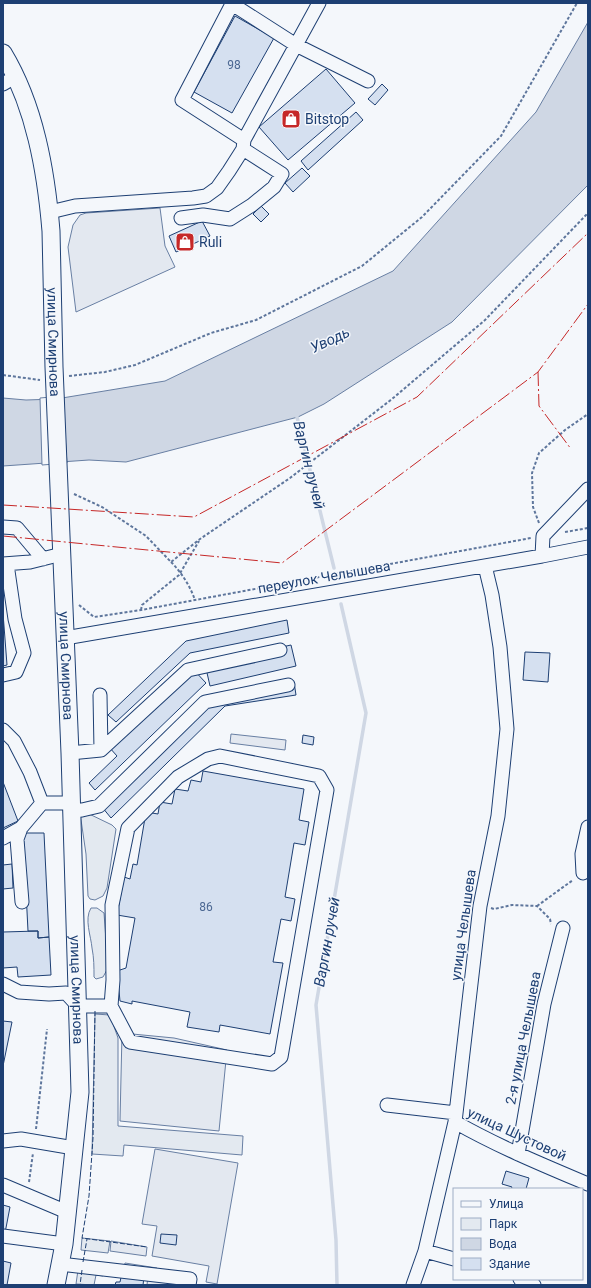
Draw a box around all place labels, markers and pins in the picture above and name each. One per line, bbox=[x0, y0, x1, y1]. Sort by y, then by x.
shop icon: Bitstop bbox=[280, 108, 302, 130]
place label: Bitstop bbox=[305, 111, 349, 127]
shop icon: Ruli bbox=[174, 231, 196, 253]
place label: Ruli bbox=[199, 234, 222, 250]

